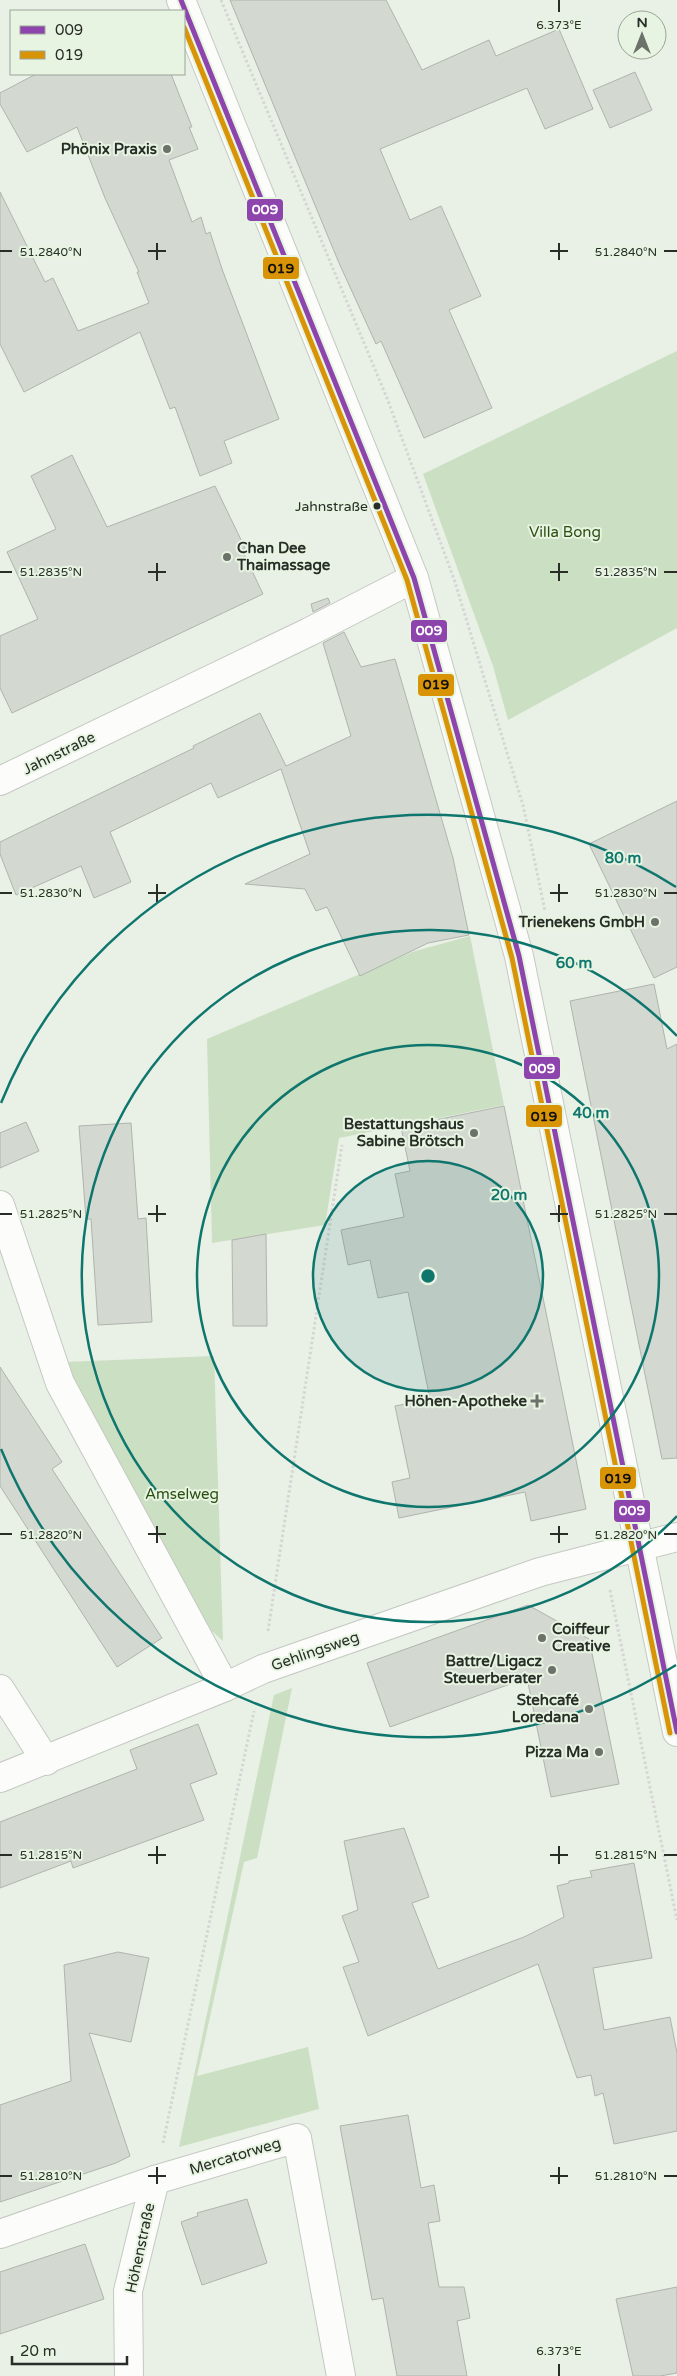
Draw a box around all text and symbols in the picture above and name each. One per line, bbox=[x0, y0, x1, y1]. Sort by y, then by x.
legend bbox=[10, 10, 185, 75]
north arrow bbox=[617, 10, 667, 60]
text: N bbox=[636, 14, 648, 31]
text: 6.373°E bbox=[536, 18, 582, 32]
text: 009 bbox=[55, 21, 83, 39]
text: 019 bbox=[55, 46, 83, 64]
place label: Phönix Praxis bbox=[61, 140, 157, 158]
marker: Phönix Praxis bbox=[161, 143, 173, 155]
line badge: 009 bbox=[246, 198, 284, 222]
text: 009 bbox=[252, 201, 278, 218]
text: 51.2840°N bbox=[20, 245, 82, 259]
text: 51.2840°N bbox=[595, 245, 657, 259]
line badge: 019 bbox=[262, 256, 300, 280]
text: 019 bbox=[268, 260, 294, 277]
place label: Jahnstraße bbox=[295, 498, 368, 515]
marker: Jahnstraße bbox=[372, 501, 382, 511]
park label: Villa Bong bbox=[529, 523, 601, 541]
place label: Chan Dee Thaimassage bbox=[236, 539, 331, 575]
marker: Chan Dee Thaimassage bbox=[221, 551, 233, 563]
text: 51.2835°N bbox=[20, 565, 82, 579]
text: 51.2835°N bbox=[595, 565, 657, 579]
line badge: 009 bbox=[410, 619, 448, 643]
text: 009 bbox=[416, 622, 442, 639]
line badge: 019 bbox=[417, 673, 455, 697]
text: 019 bbox=[423, 676, 449, 693]
street label: Jahnstraße bbox=[20, 728, 98, 778]
text: 80 m bbox=[605, 849, 641, 867]
text: 51.2830°N bbox=[20, 886, 82, 900]
text: 51.2830°N bbox=[595, 886, 657, 900]
place label: Trienekens GmbH bbox=[518, 913, 645, 931]
marker: Trienekens GmbH bbox=[649, 916, 661, 928]
text: 60 m bbox=[556, 954, 592, 972]
line badge: 009 bbox=[523, 1056, 561, 1080]
text: 009 bbox=[529, 1060, 555, 1077]
line badge: 019 bbox=[525, 1104, 563, 1128]
text: 40 m bbox=[573, 1104, 609, 1122]
text: 019 bbox=[531, 1108, 557, 1125]
place label: Bestattungshaus Sabine Brötsch bbox=[344, 1115, 464, 1150]
marker: Bestattungshaus Sabine Brötsch bbox=[468, 1127, 480, 1139]
text: 20 m bbox=[491, 1186, 527, 1204]
text: 51.2825°N bbox=[20, 1207, 82, 1221]
text: 51.2825°N bbox=[595, 1207, 657, 1221]
centre of rings bbox=[419, 1267, 437, 1285]
place label: Höhen-Apotheke bbox=[405, 1392, 528, 1411]
marker: Höhen-Apotheke bbox=[531, 1395, 543, 1407]
line badge: 019 bbox=[599, 1466, 637, 1490]
text: 019 bbox=[605, 1470, 631, 1487]
park label: Amselweg bbox=[145, 1485, 219, 1503]
line badge: 009 bbox=[613, 1499, 651, 1523]
text: 009 bbox=[619, 1502, 645, 1519]
text: 51.2820°N bbox=[20, 1528, 82, 1542]
text: 51.2820°N bbox=[595, 1528, 657, 1542]
place label: Coiffeur Creative bbox=[552, 1620, 611, 1655]
street label: Gehlingsweg bbox=[269, 1628, 361, 1674]
marker: Coiffeur Creative bbox=[536, 1632, 548, 1644]
place label: Battre/Ligacz Steuerberater bbox=[444, 1652, 543, 1687]
marker: Battre/Ligacz Steuerberater bbox=[546, 1664, 558, 1676]
place label: Stehcafé Loredana bbox=[512, 1691, 579, 1726]
marker: Stehcafé Loredana bbox=[583, 1703, 595, 1715]
place label: Pizza Ma bbox=[525, 1743, 589, 1761]
marker: Pizza Ma bbox=[593, 1746, 605, 1758]
text: 51.2815°N bbox=[20, 1848, 82, 1862]
text: 51.2815°N bbox=[595, 1848, 657, 1862]
street label: Mercatorweg bbox=[187, 2134, 283, 2178]
text: 51.2810°N bbox=[20, 2169, 82, 2183]
text: 51.2810°N bbox=[595, 2169, 657, 2183]
street label: Höhenstraße bbox=[122, 2201, 158, 2295]
scale bar bbox=[12, 2334, 128, 2366]
text: 20 m bbox=[20, 2342, 57, 2360]
text: 6.373°E bbox=[536, 2344, 582, 2358]

